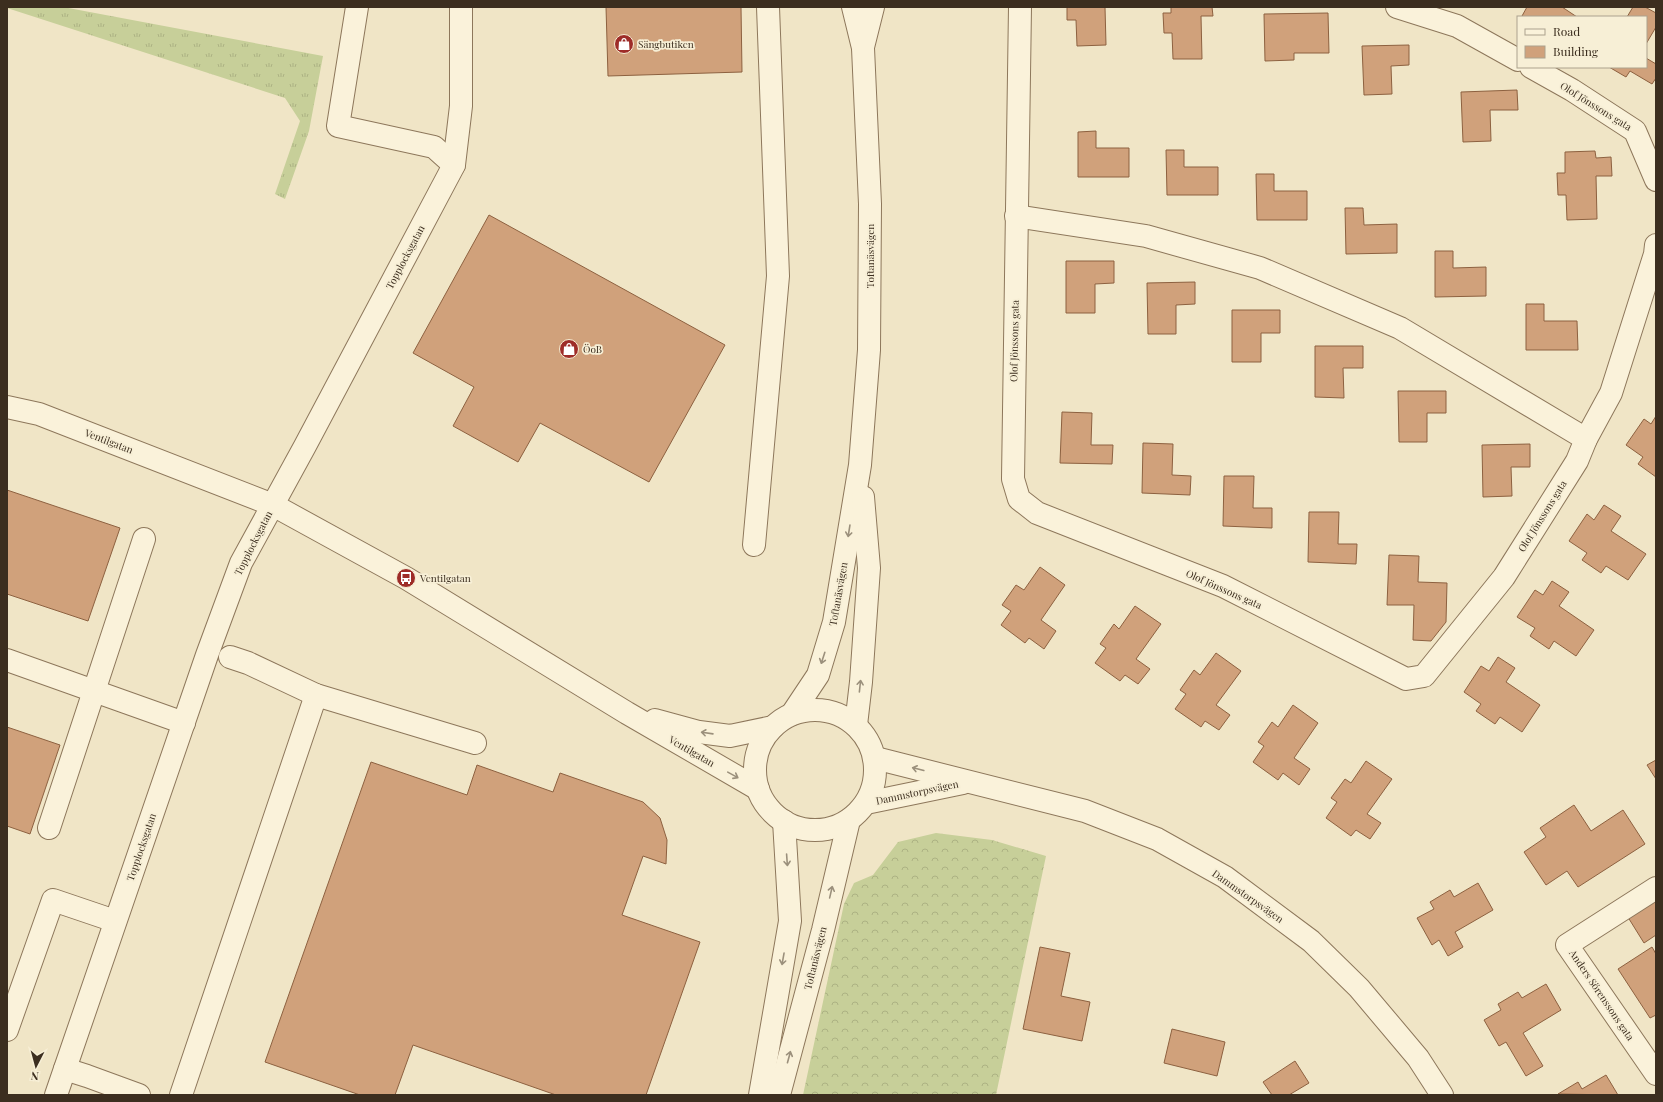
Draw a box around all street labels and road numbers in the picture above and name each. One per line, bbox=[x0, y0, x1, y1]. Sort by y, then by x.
street label: Olof Jönssons gata bbox=[1558, 78, 1634, 134]
street label: Topplocksgatan bbox=[382, 223, 428, 291]
street label: Toftanäsvägen bbox=[863, 224, 877, 288]
street label: Olof Jönssons gata bbox=[1006, 300, 1022, 382]
street label: Ventilgatan bbox=[82, 425, 135, 457]
street label: Olof Jönssons gata bbox=[1514, 478, 1570, 554]
street label: Topplocksgatan bbox=[231, 508, 275, 578]
street label: Toftanäsvägen bbox=[826, 561, 851, 627]
street label: Olof Jönssons gata bbox=[1184, 566, 1264, 612]
street label: Ventilgatan bbox=[666, 732, 717, 770]
street label: Dammstorpsvägen bbox=[874, 776, 960, 808]
street label: Topplocksgatan bbox=[123, 811, 159, 883]
street label: Dammstorpsvägen bbox=[1210, 866, 1287, 926]
street label: Toftanäsvägen bbox=[800, 925, 830, 991]
street label: Anders Sörenssons gata bbox=[1566, 946, 1638, 1043]

